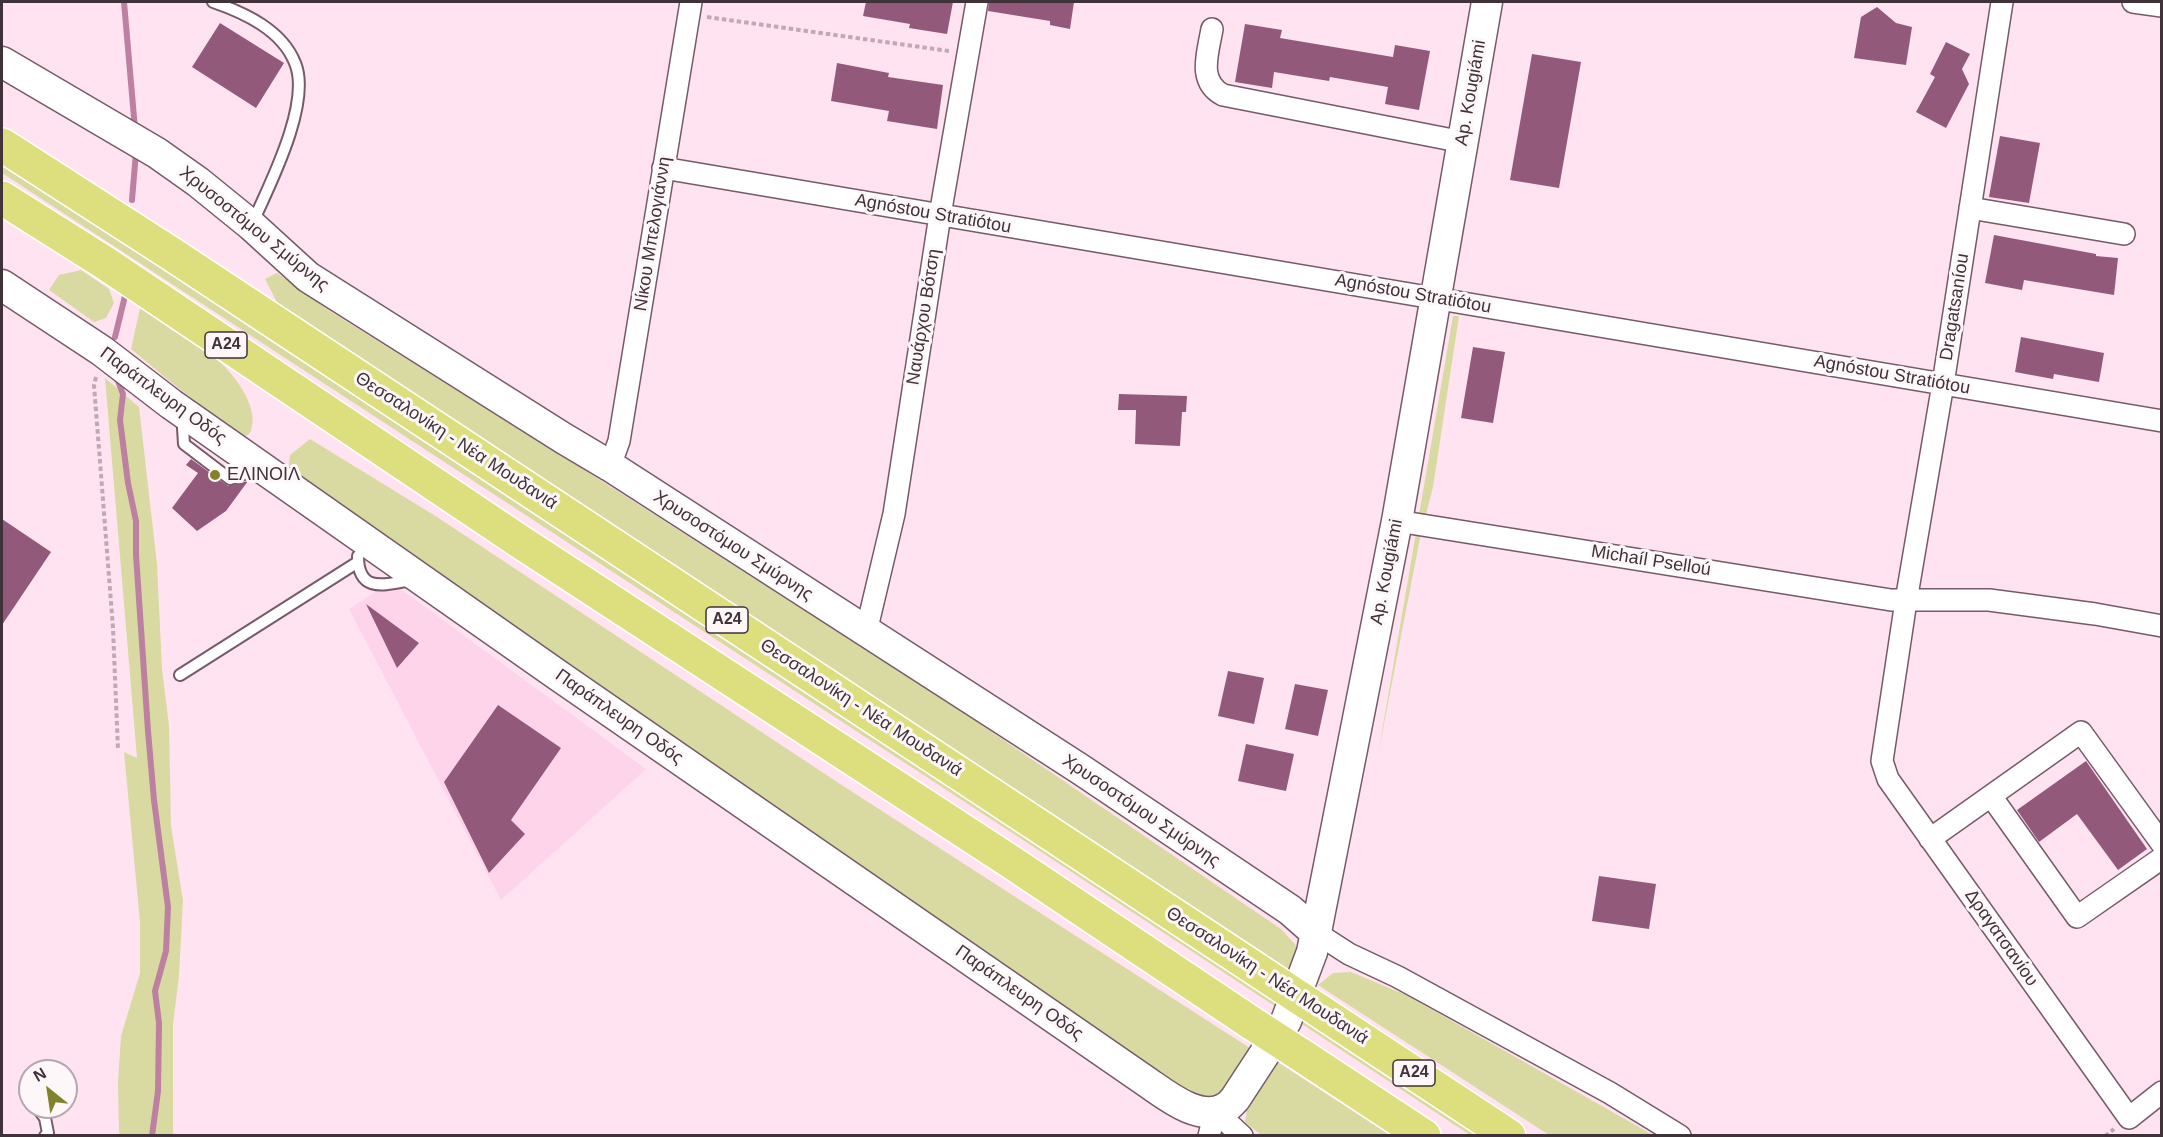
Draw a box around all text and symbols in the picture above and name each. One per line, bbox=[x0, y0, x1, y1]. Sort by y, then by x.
street label: Ap. Kougiámi bbox=[1451, 38, 1491, 148]
street label: Νίκου Μπελογιάννη bbox=[630, 155, 676, 313]
street label: Χρυσοστόμου Σμύρνης bbox=[175, 162, 333, 296]
street label: Agnóstou Stratiótou bbox=[853, 190, 1013, 238]
street label: Ναυάρχου Βότση bbox=[903, 247, 945, 387]
street label: Dragatsaníou bbox=[1936, 252, 1974, 362]
street label: Agnóstou Stratiótou bbox=[1333, 270, 1493, 318]
road number: Α24 bbox=[205, 332, 247, 358]
street label: Παράπλευρη Οδός bbox=[95, 343, 231, 449]
street label: Agnóstou Stratiótou bbox=[1812, 351, 1972, 399]
street label: Θεσσαλονίκη - Νέα Μουδανιά bbox=[351, 368, 561, 514]
place label: ΕΛΙΝΟΙΛ bbox=[227, 464, 300, 486]
marker: ΕΛΙΝΟΙΛ bbox=[208, 468, 222, 482]
street label: Χρυσοστόμου Σμύρνης bbox=[649, 486, 817, 606]
street label: Ap. Kougiámi bbox=[1366, 517, 1408, 627]
street label: Michaíl Pselloú bbox=[1590, 541, 1712, 581]
road number: Α24 bbox=[706, 607, 748, 633]
street label: Θεσσαλονίκη - Νέα Μουδανιά bbox=[756, 635, 966, 781]
street label: Παράπλευρη Οδός bbox=[551, 665, 687, 769]
street label: Χρυσοστόμου Σμύρνης bbox=[1058, 750, 1224, 872]
street label: Δραγατσανίου bbox=[1960, 885, 2042, 991]
street label: Θεσσαλονίκη - Νέα Μουδανιά bbox=[1162, 903, 1372, 1049]
street label: Παράπλευρη Οδός bbox=[951, 941, 1087, 1045]
north arrow bbox=[18, 1059, 78, 1119]
road number: Α24 bbox=[1393, 1060, 1435, 1086]
text: N bbox=[30, 1064, 49, 1085]

